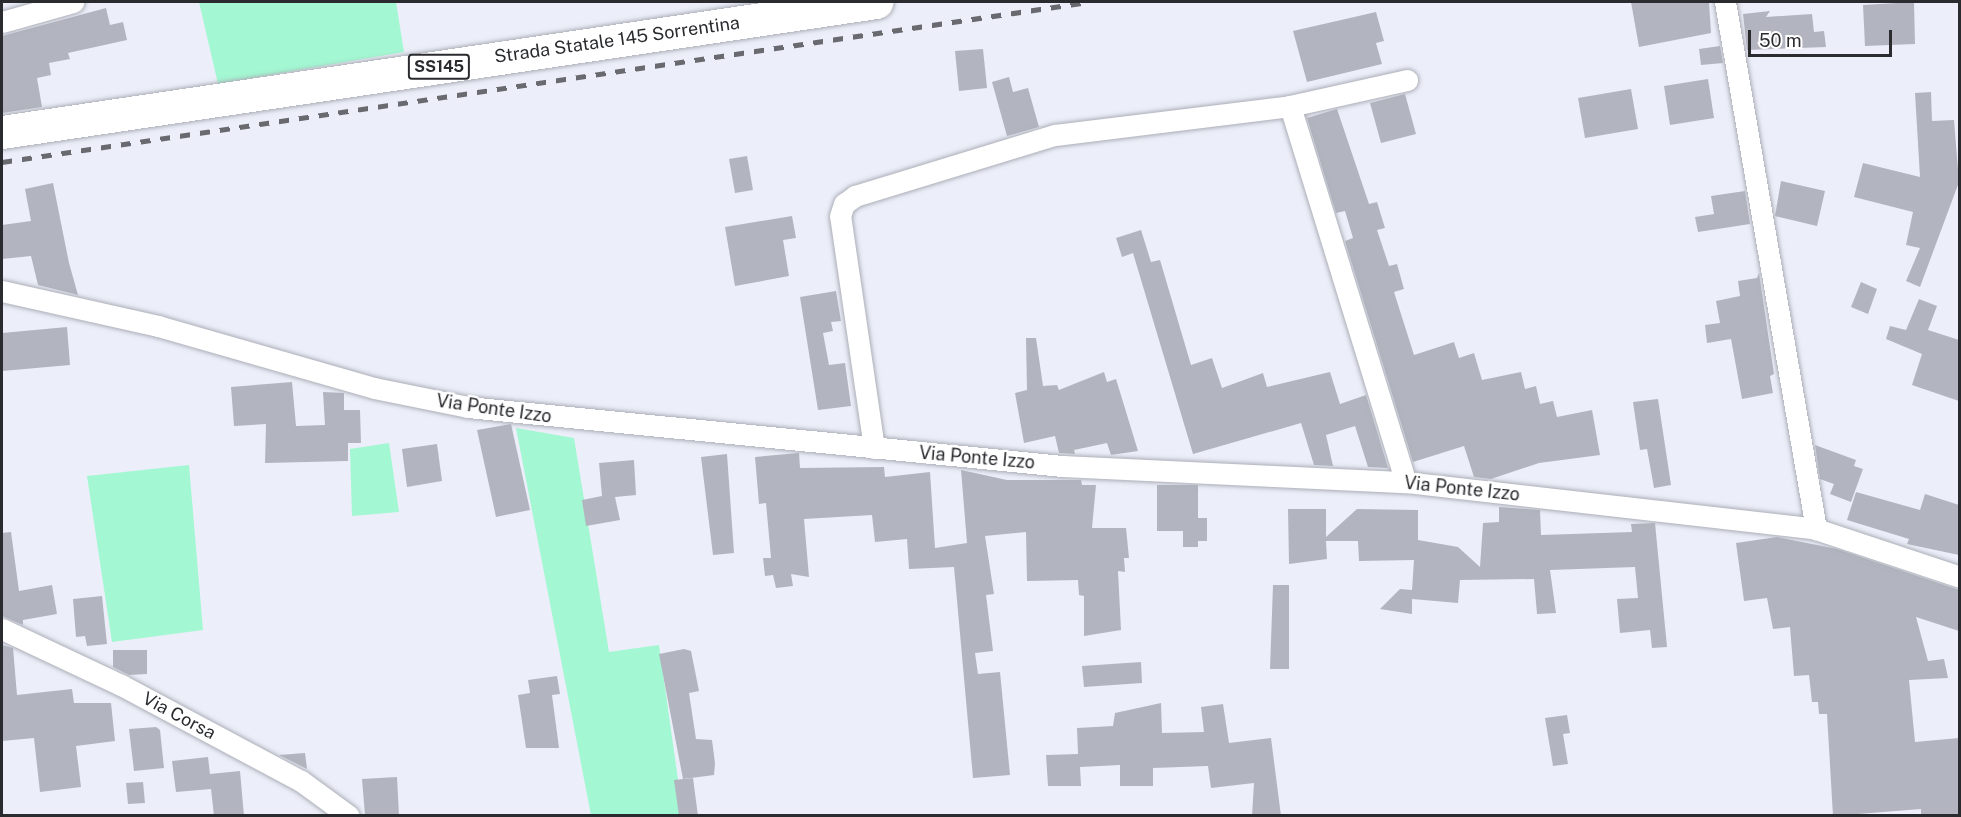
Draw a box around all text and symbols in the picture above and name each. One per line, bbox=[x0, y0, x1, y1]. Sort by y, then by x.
street label: Strada Statale 145 Sorrentina bbox=[493, 12, 741, 68]
scale bar bbox=[1751, 18, 1895, 56]
text: 50 m bbox=[1759, 30, 1802, 51]
road number: SS145 bbox=[408, 54, 470, 80]
street label: Via Ponte Izzo bbox=[435, 390, 553, 428]
street label: Via Ponte Izzo bbox=[918, 442, 1036, 474]
street label: Via Ponte Izzo bbox=[1403, 472, 1521, 506]
street label: Via Corsa bbox=[139, 688, 219, 744]

